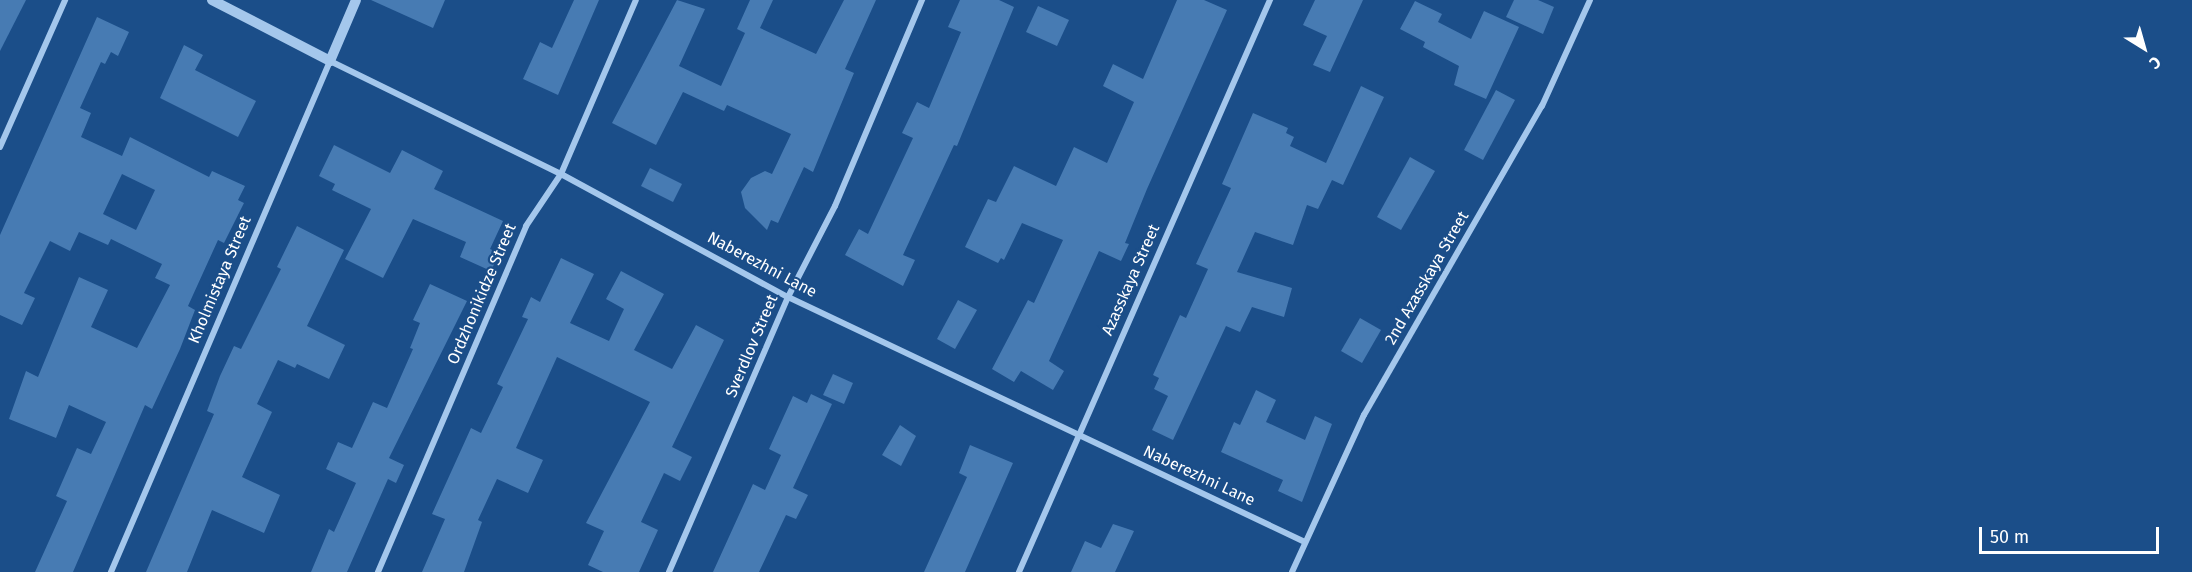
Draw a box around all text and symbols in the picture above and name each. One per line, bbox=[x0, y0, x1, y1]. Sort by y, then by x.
north arrow bbox=[2114, 18, 2174, 78]
text: С bbox=[2146, 52, 2165, 73]
street label: 2nd Azasskaya Street bbox=[1381, 208, 1473, 348]
street label: Kholmistaya Street bbox=[184, 213, 256, 347]
street label: Ordzhonikidze Street bbox=[444, 221, 520, 367]
street label: Azasskaya Street bbox=[1098, 221, 1164, 339]
street label: Naberezhni Lane bbox=[704, 228, 820, 302]
street label: Sverdlov Street bbox=[722, 292, 782, 400]
street label: Naberezhni Lane bbox=[1140, 442, 1258, 510]
scale bar bbox=[1982, 515, 2162, 553]
text: 50 m bbox=[1990, 526, 2029, 548]

